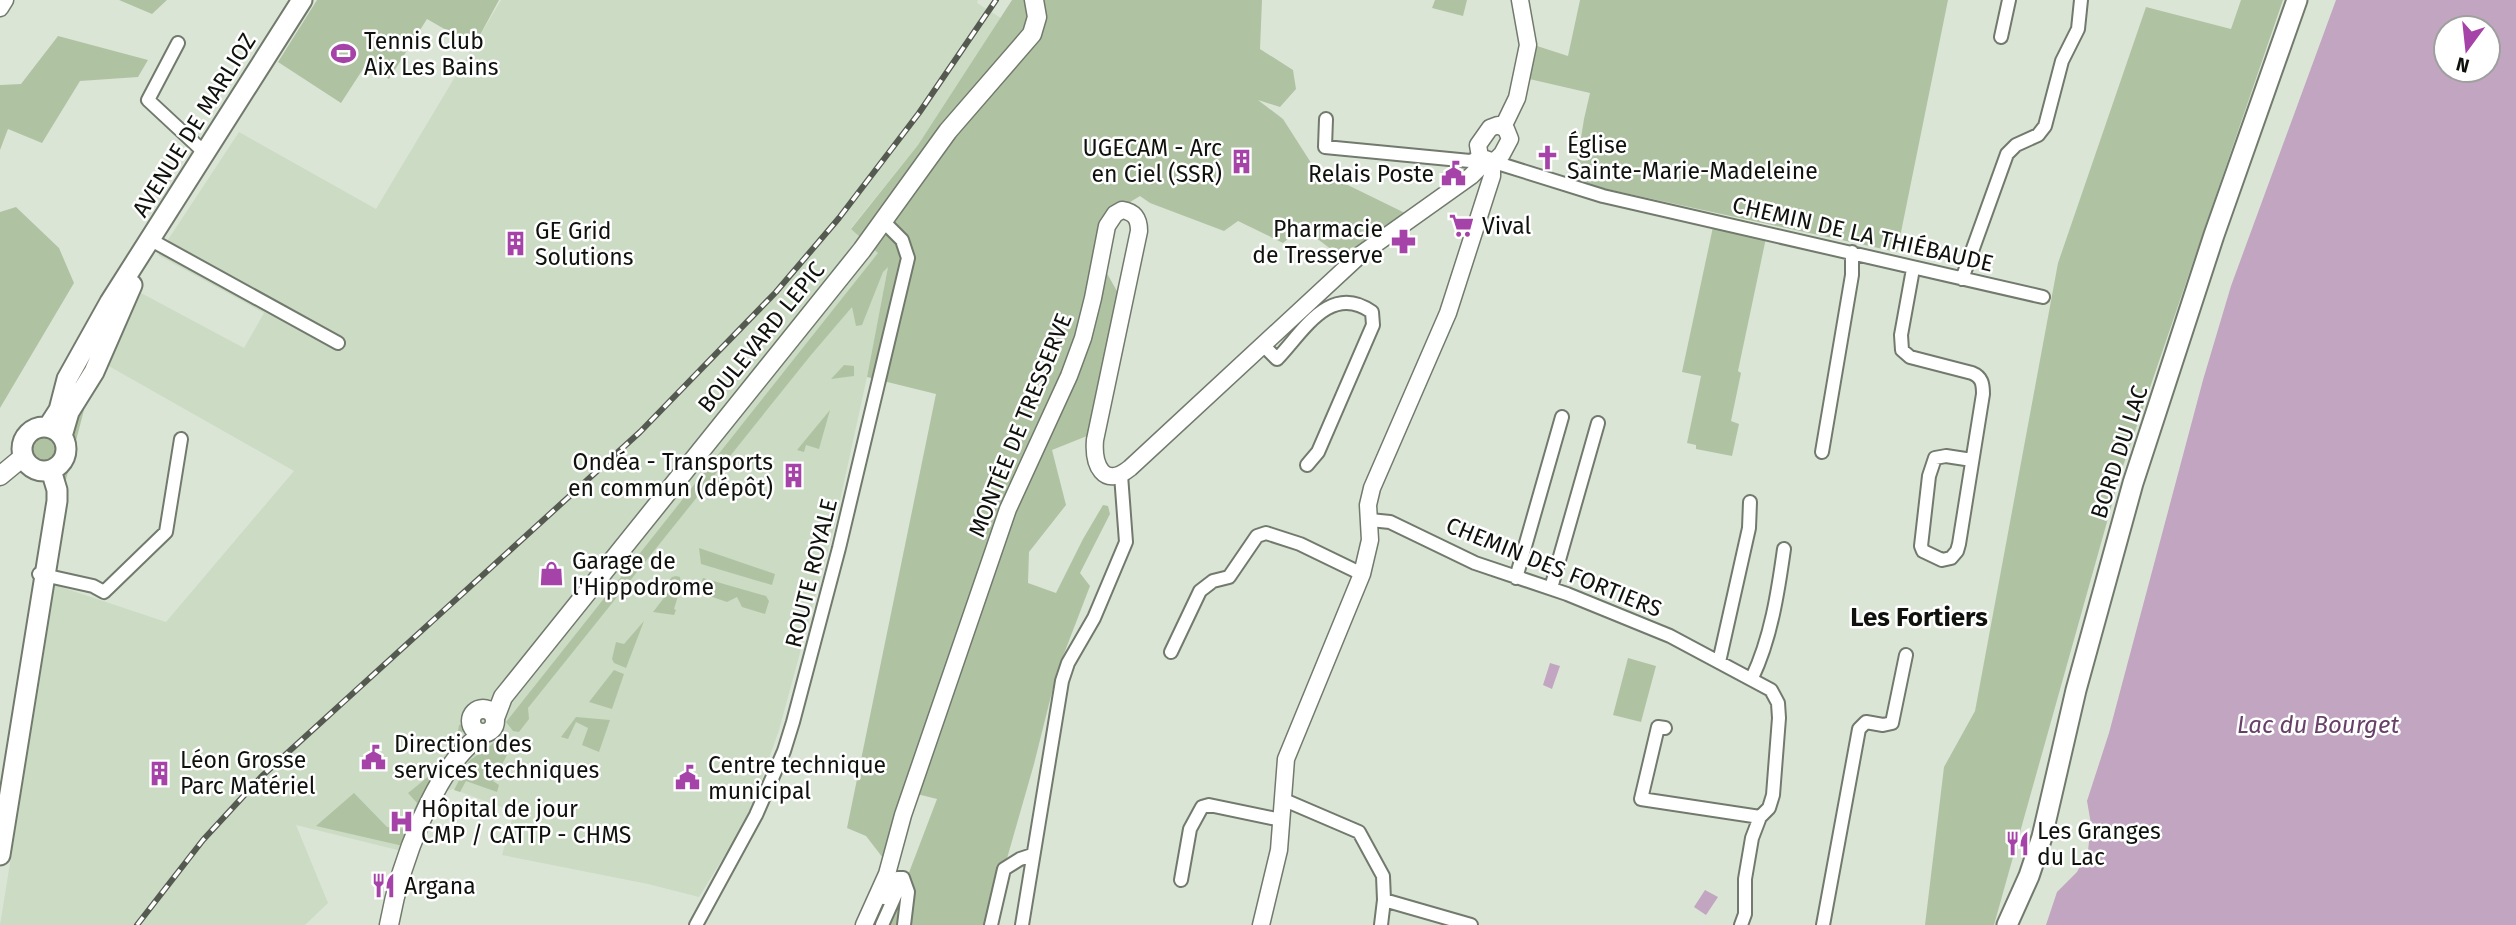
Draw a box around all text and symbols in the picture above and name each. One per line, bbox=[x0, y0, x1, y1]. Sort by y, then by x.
north arrow bbox=[2432, 14, 2502, 84]
place label: Tennis Club Aix Les Bains bbox=[364, 27, 498, 81]
street label: AVENUE DE MARLIOZ bbox=[126, 28, 262, 222]
sports icon: Tennis Club Aix Les Bains bbox=[330, 40, 358, 68]
text: N bbox=[2454, 52, 2472, 78]
place label: Église Sainte-Marie-Madeleine bbox=[1567, 130, 1818, 185]
place label: UGECAM - Arc en Ciel (SSR) bbox=[1082, 134, 1222, 188]
church icon: Église Sainte-Marie-Madeleine bbox=[1533, 144, 1561, 172]
building icon: UGECAM - Arc en Ciel (SSR) bbox=[1228, 147, 1256, 175]
place label: Relais Poste bbox=[1308, 160, 1434, 188]
public building icon: Relais Poste bbox=[1440, 160, 1468, 188]
street label: CHEMIN DE LA THIÉBAUDE bbox=[1730, 189, 1996, 278]
supermarket icon: Vival bbox=[1448, 212, 1476, 240]
place label: Vival bbox=[1482, 212, 1532, 240]
place label: Pharmacie de Tresserve bbox=[1252, 215, 1383, 269]
place label: GE Grid Solutions bbox=[535, 217, 634, 271]
pharmacy icon: Pharmacie de Tresserve bbox=[1389, 228, 1417, 256]
building icon: GE Grid Solutions bbox=[501, 230, 529, 258]
street label: BOULEVARD LEPIC bbox=[692, 256, 831, 418]
street label: MONTÉE DE TRESSERVE bbox=[961, 309, 1078, 541]
street label: BORD DU LAC bbox=[2084, 382, 2154, 522]
place label: Ondéa - Transports en commun (dépôt) bbox=[568, 448, 773, 502]
building icon: Ondéa - Transports en commun (dépôt) bbox=[779, 461, 807, 489]
street label: ROUTE ROYALE bbox=[779, 496, 843, 650]
street label: CHEMIN DES FORTIERS bbox=[1442, 511, 1666, 623]
place label: Garage de l'Hippodrome bbox=[572, 547, 714, 601]
shop icon: Garage de l'Hippodrome bbox=[538, 560, 566, 588]
district label: Les Fortiers bbox=[1850, 602, 1988, 633]
water label: Lac du Bourget bbox=[2237, 711, 2399, 739]
place label: Direction des services techniques bbox=[394, 730, 599, 784]
public building icon: Direction des services techniques bbox=[360, 743, 388, 771]
place label: Léon Grosse Parc Matériel bbox=[180, 746, 316, 800]
place label: Centre technique municipal bbox=[708, 751, 886, 805]
building icon: Léon Grosse Parc Matériel bbox=[146, 759, 174, 787]
public building icon: Centre technique municipal bbox=[674, 764, 702, 792]
place label: Hôpital de jour CMP / CATTP - CHMS bbox=[421, 795, 631, 849]
hospital icon: Hôpital de jour CMP / CATTP - CHMS bbox=[387, 808, 415, 836]
place label: Les Granges du Lac bbox=[2037, 817, 2161, 871]
restaurant icon: Les Granges du Lac bbox=[2003, 830, 2031, 858]
restaurant icon: Argana bbox=[370, 872, 398, 900]
place label: Argana bbox=[404, 872, 476, 900]

